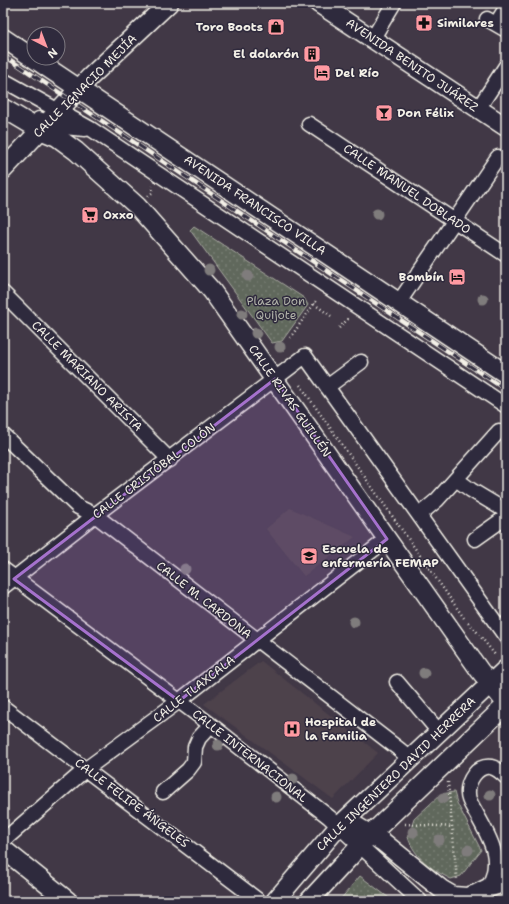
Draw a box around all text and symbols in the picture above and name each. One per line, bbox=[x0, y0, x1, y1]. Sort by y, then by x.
pharmacy icon: Similares bbox=[414, 13, 434, 33]
street label: AVENIDA BENITO JUÁREZ bbox=[343, 15, 481, 115]
place label: Similares bbox=[437, 15, 494, 31]
shop icon: Toro Boots bbox=[266, 17, 286, 37]
place label: Toro Boots bbox=[196, 19, 263, 35]
north arrow bbox=[26, 26, 66, 66]
street label: CALLE IGNACIO MEJÍA bbox=[30, 31, 140, 141]
building icon: El dolarón bbox=[302, 44, 322, 64]
place label: El dolarón bbox=[233, 46, 299, 62]
hotel icon: Del Río bbox=[312, 63, 332, 83]
place label: Del Río bbox=[335, 65, 379, 81]
bar icon: Don Félix bbox=[374, 103, 394, 123]
place label: Don Félix bbox=[397, 105, 454, 121]
street label: CALLE MANUEL DOBLADO bbox=[340, 140, 474, 238]
street label: AVENIDA FRANCISCO VILLA bbox=[181, 151, 329, 259]
supermarket icon: Oxxo bbox=[80, 205, 100, 225]
place label: Oxxo bbox=[103, 207, 134, 223]
hotel icon: Bombín bbox=[447, 267, 467, 287]
place label: Bombín bbox=[399, 269, 444, 285]
park label: Plaza Don Quijote bbox=[247, 293, 305, 323]
street label: CALLE MARIANO ARISTA bbox=[28, 317, 146, 435]
street label: CALLE RIVAS GUILLÉN bbox=[245, 342, 335, 460]
street label: CALLE CRISTÓBAL COLÓN bbox=[89, 419, 219, 523]
place label: Escuela de enfermería FEMAP bbox=[322, 541, 439, 571]
school or university icon: Escuela de enfermería FEMAP bbox=[299, 546, 319, 566]
street label: CALLE M. CARDONA bbox=[153, 558, 255, 642]
street label: CALLE TLAXCALA bbox=[150, 652, 239, 726]
street label: CALLE INGENIERO DAVID HERRERA bbox=[313, 693, 479, 855]
street label: CALLE INTERNACIONAL bbox=[189, 706, 311, 806]
place label: Hospital de la Familia bbox=[305, 714, 376, 744]
hospital icon: Hospital de la Familia bbox=[282, 719, 302, 739]
street label: CALLE FELIPE ÁNGELES bbox=[72, 755, 193, 851]

